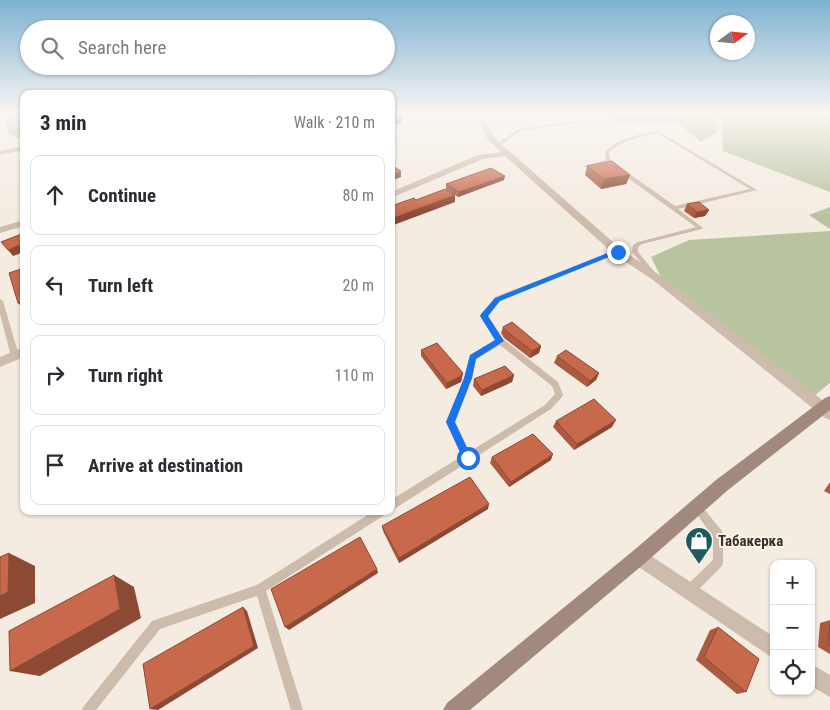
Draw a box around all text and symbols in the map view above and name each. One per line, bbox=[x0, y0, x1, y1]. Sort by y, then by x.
north arrow bbox=[710, 15, 755, 60]
search box bbox=[20, 20, 395, 75]
icon: search bbox=[38, 34, 66, 62]
text: Search here bbox=[78, 36, 166, 59]
text: 3 min bbox=[40, 111, 87, 135]
text: Walk · 210 m bbox=[294, 113, 375, 132]
icon: ahead bbox=[41, 181, 69, 209]
text: Continue bbox=[88, 184, 156, 207]
text: 80 m bbox=[342, 186, 374, 205]
route end bbox=[607, 241, 630, 264]
icon: left bbox=[41, 271, 69, 299]
text: Turn left bbox=[88, 274, 153, 297]
text: 20 m bbox=[342, 276, 374, 295]
icon: right bbox=[41, 361, 69, 389]
text: Turn right bbox=[88, 364, 163, 387]
text: 110 m bbox=[335, 366, 374, 385]
route start bbox=[457, 447, 480, 470]
icon: arrive bbox=[41, 451, 69, 479]
text: Arrive at destination bbox=[88, 454, 243, 477]
shop icon: Табакерка bbox=[684, 526, 714, 565]
place label: Табакерка bbox=[718, 532, 783, 550]
map controls bbox=[770, 560, 815, 695]
button: + bbox=[770, 560, 815, 605]
button: − bbox=[770, 605, 815, 650]
button: locate bbox=[770, 650, 815, 695]

